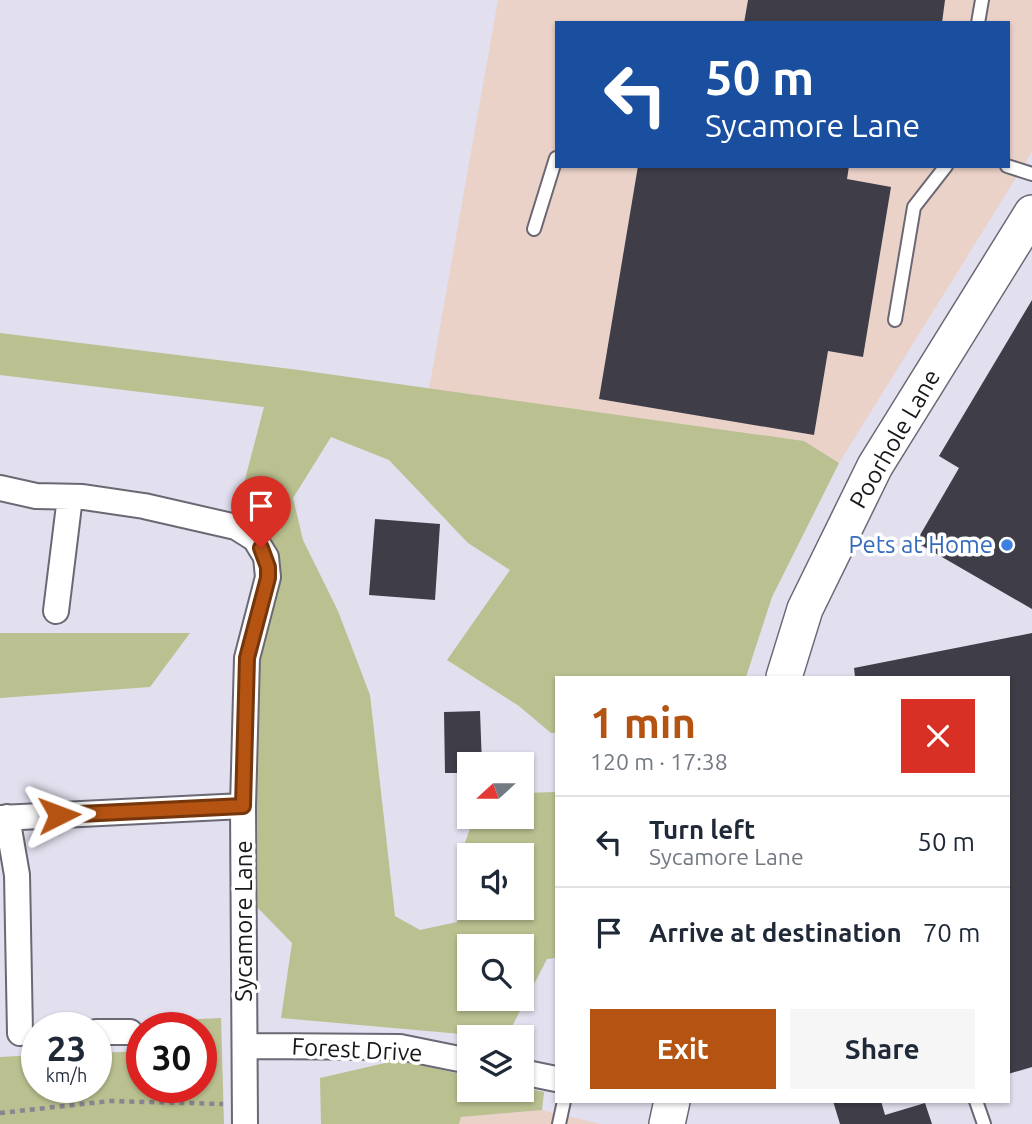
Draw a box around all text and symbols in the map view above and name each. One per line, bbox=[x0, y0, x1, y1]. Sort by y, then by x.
icon: left bbox=[590, 49, 681, 140]
text: 50 m bbox=[705, 49, 814, 104]
text: Sycamore Lane bbox=[705, 107, 920, 143]
street label: Poorhole Lane bbox=[844, 365, 945, 513]
pin bbox=[231, 476, 291, 548]
icon: arrive bbox=[242, 487, 280, 525]
place label: Pets at Home bbox=[849, 531, 993, 558]
marker: Pets at Home bbox=[999, 537, 1015, 553]
text: 1 min bbox=[590, 699, 696, 746]
button: close bbox=[901, 699, 975, 773]
text: 120 m · 17:38 bbox=[590, 749, 728, 774]
north arrow bbox=[457, 752, 534, 830]
map controls bbox=[457, 752, 534, 1102]
position arrow bbox=[22, 778, 96, 852]
text: Turn left bbox=[649, 815, 755, 844]
icon: left bbox=[590, 823, 628, 861]
text: 50 m bbox=[917, 827, 975, 856]
street label: Sycamore Lane bbox=[230, 840, 257, 1002]
button: sound bbox=[457, 843, 534, 920]
text: Sycamore Lane bbox=[649, 844, 804, 869]
icon: arrive bbox=[590, 914, 628, 952]
text: Arrive at destination bbox=[649, 918, 902, 947]
text: 70 m bbox=[923, 918, 980, 947]
button: search bbox=[457, 934, 534, 1011]
button: Exit bbox=[590, 1009, 776, 1089]
button: Share bbox=[790, 1009, 975, 1089]
speed limit sign: 30 bbox=[126, 1012, 217, 1103]
button: layers bbox=[457, 1025, 534, 1102]
text: 23 bbox=[47, 1028, 86, 1068]
street label: Forest Drive bbox=[291, 1033, 423, 1066]
text: km/h bbox=[46, 1065, 87, 1085]

